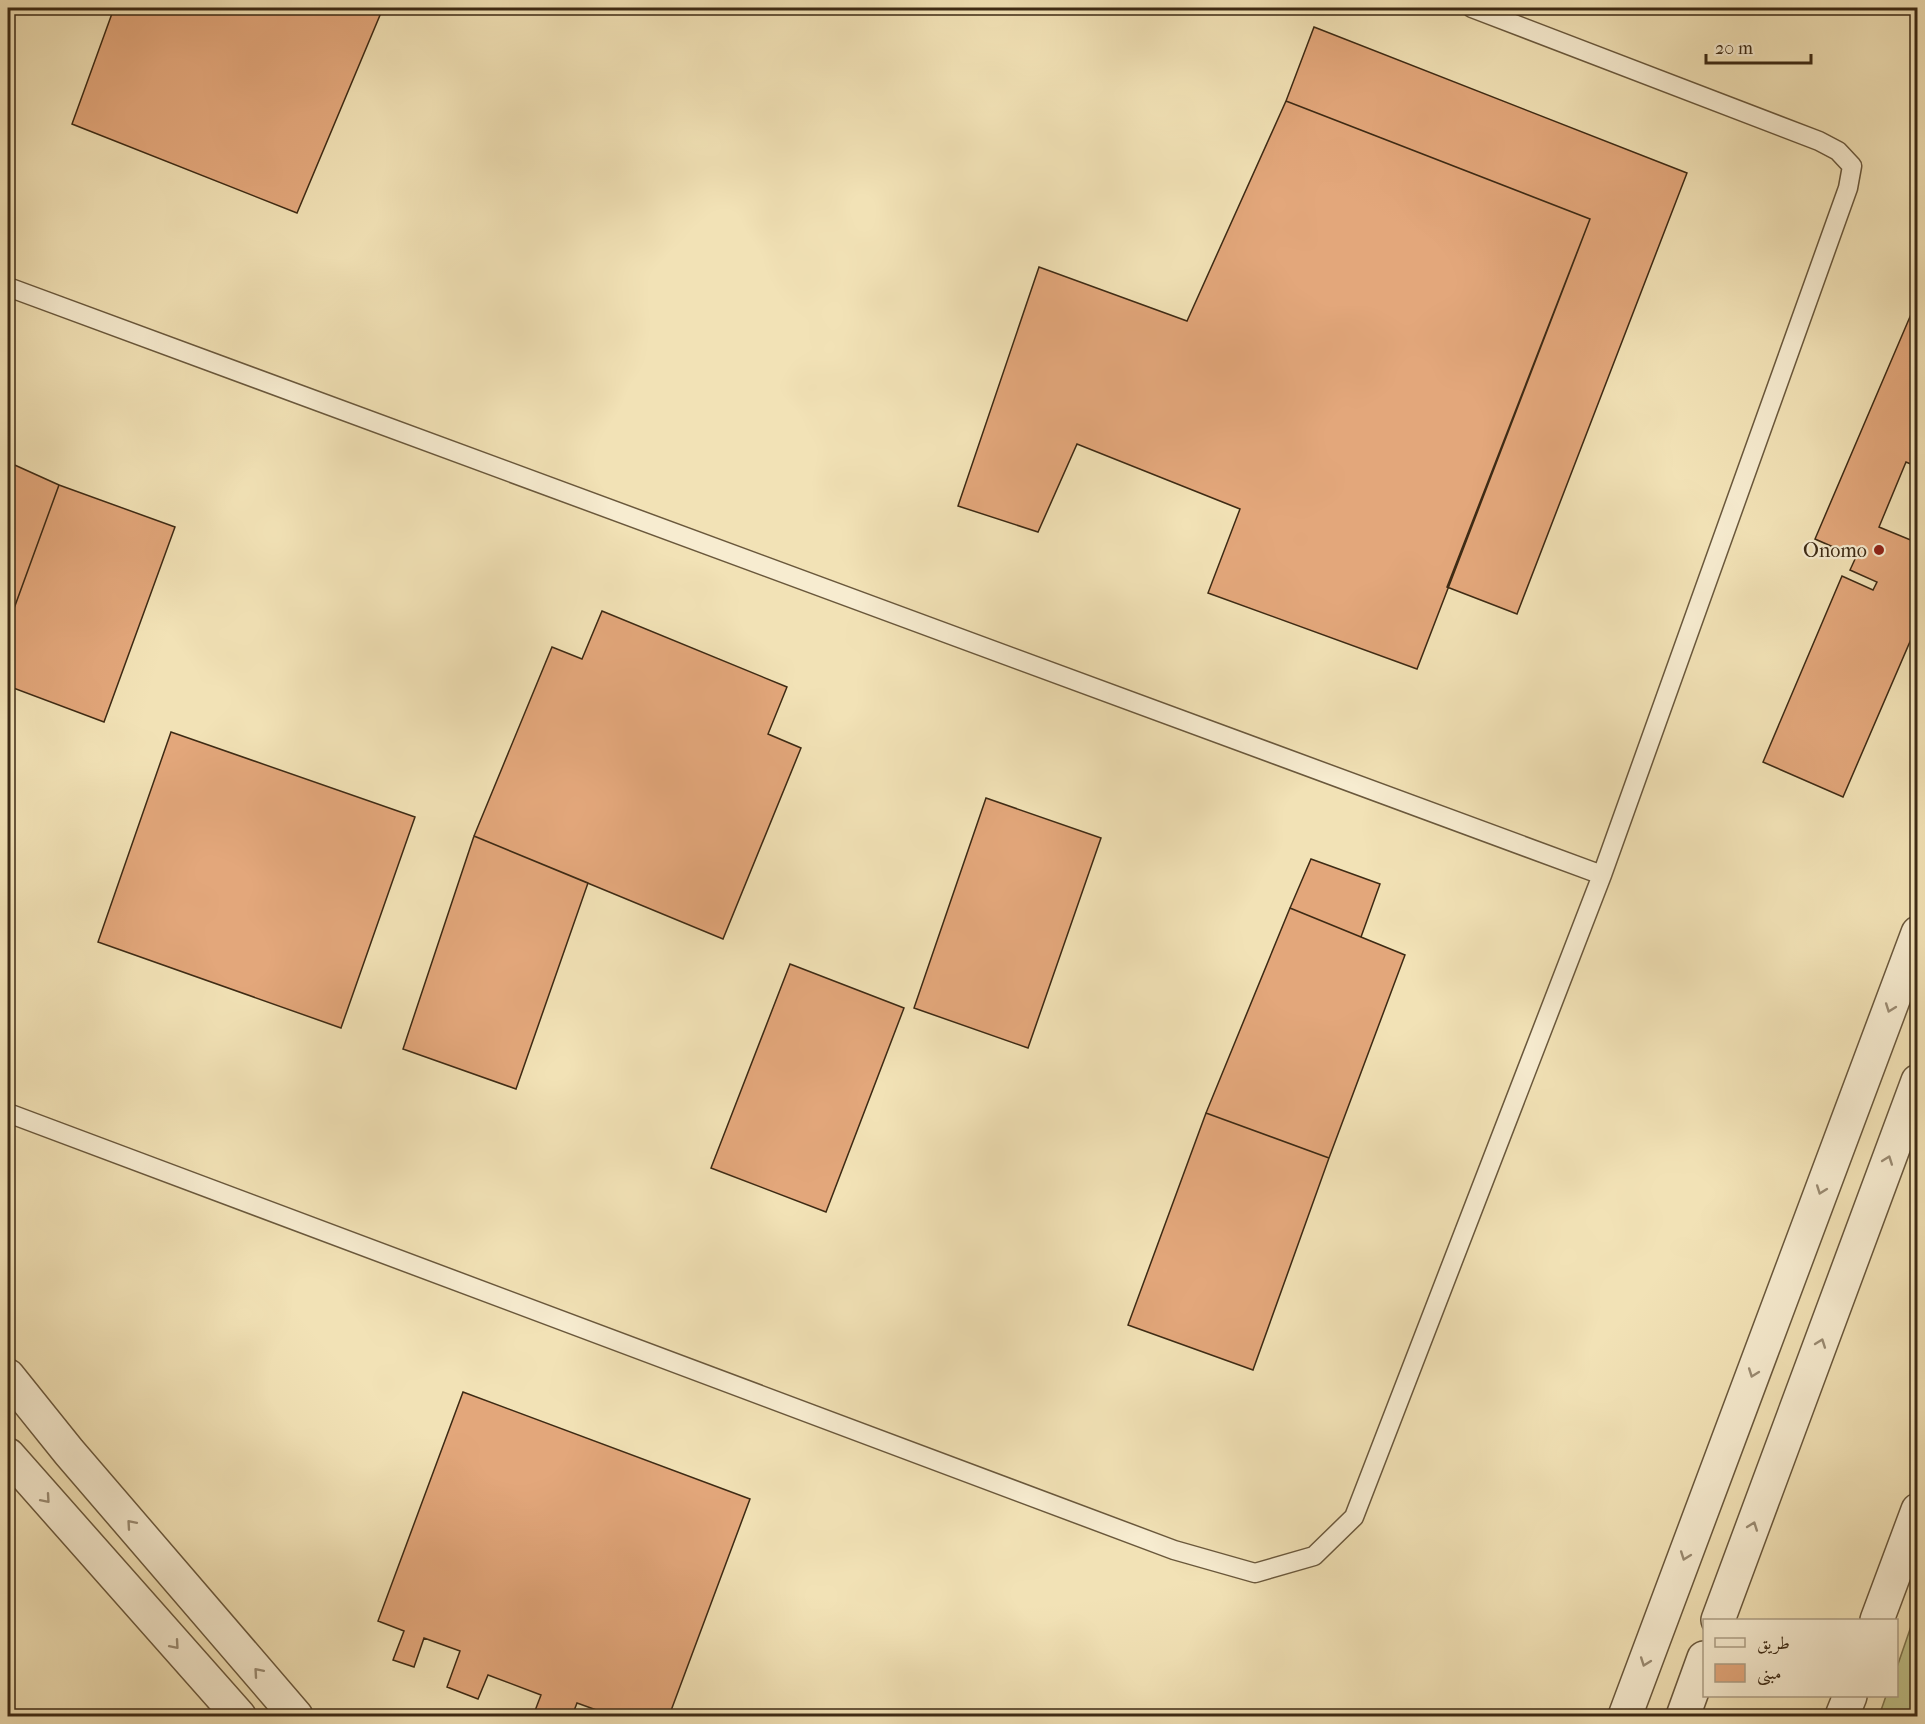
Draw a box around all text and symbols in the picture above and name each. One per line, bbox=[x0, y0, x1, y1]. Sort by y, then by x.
scale bar bbox=[1706, 27, 1811, 65]
text: 20 m bbox=[1715, 38, 1753, 59]
place label: Onomo bbox=[1803, 539, 1867, 562]
marker: Onomo bbox=[1872, 543, 1886, 557]
one-way arrow bbox=[1884, 1002, 1897, 1013]
one-way arrow bbox=[1881, 1156, 1894, 1166]
one-way arrow bbox=[1816, 1185, 1829, 1195]
one-way arrow bbox=[1813, 1338, 1826, 1349]
one-way arrow bbox=[1748, 1367, 1761, 1378]
one-way arrow bbox=[39, 1492, 50, 1503]
one-way arrow bbox=[127, 1520, 138, 1531]
one-way arrow bbox=[1746, 1521, 1758, 1532]
one-way arrow bbox=[1680, 1550, 1692, 1561]
legend bbox=[1703, 1619, 1898, 1697]
text: طريق bbox=[1757, 1633, 1790, 1655]
one-way arrow bbox=[168, 1638, 179, 1649]
one-way arrow bbox=[1640, 1656, 1653, 1667]
text: مبنى bbox=[1757, 1663, 1782, 1686]
one-way arrow bbox=[254, 1668, 265, 1679]

